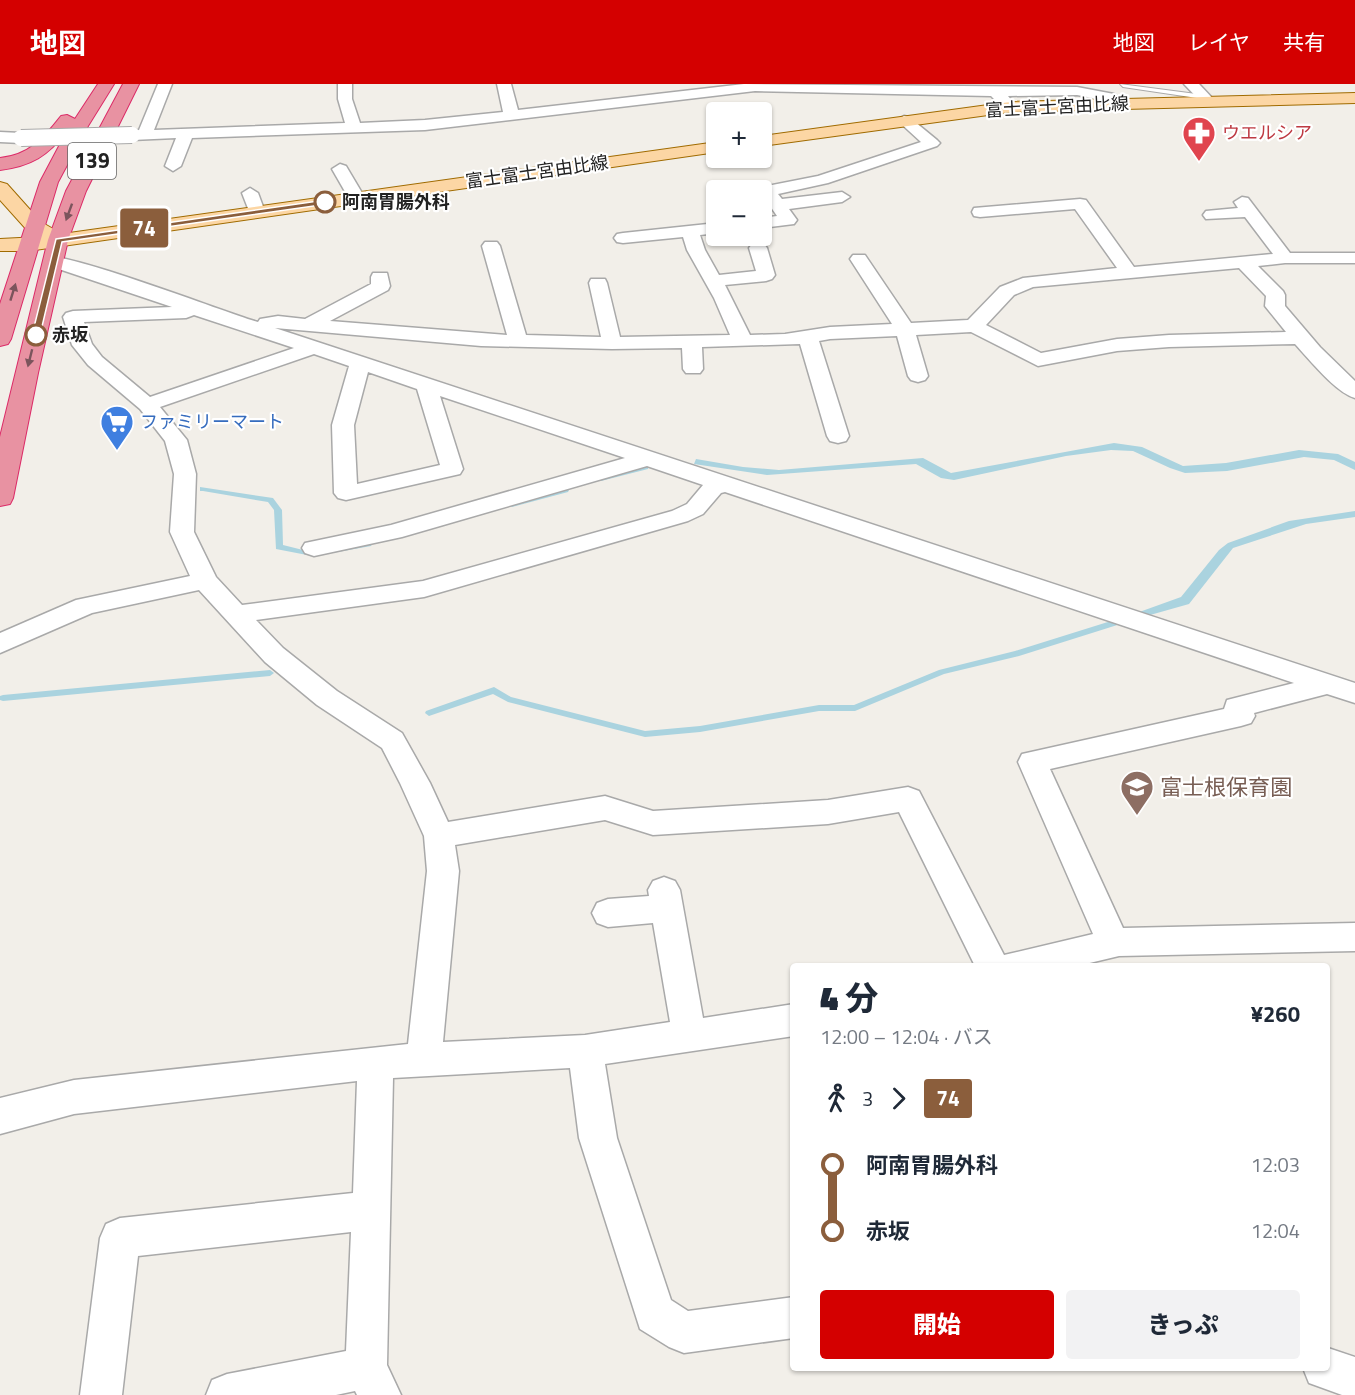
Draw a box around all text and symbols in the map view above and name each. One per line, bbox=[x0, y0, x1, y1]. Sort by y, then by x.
text: 地図 bbox=[30, 21, 86, 64]
text: 地図 bbox=[1113, 26, 1155, 58]
text: レイヤ bbox=[1188, 26, 1250, 58]
text: 共有 bbox=[1283, 26, 1325, 58]
street label: 富士富士宮由比線 bbox=[984, 89, 1130, 124]
map controls bbox=[706, 102, 772, 246]
button: + bbox=[706, 102, 772, 168]
pharmacy icon: ウエルシア bbox=[1181, 115, 1217, 162]
place label: ウエルシア bbox=[1222, 119, 1312, 146]
road number: 139 bbox=[68, 143, 116, 179]
street label: 富士富士宮由比線 bbox=[464, 148, 610, 195]
button: − bbox=[706, 180, 772, 246]
place label: 阿南胃腸外科 bbox=[342, 188, 450, 215]
marker: 阿南胃腸外科 bbox=[314, 191, 336, 213]
one-way arrow bbox=[63, 203, 73, 221]
line badge: 74 bbox=[117, 208, 171, 248]
text: 74 bbox=[132, 212, 156, 244]
one-way arrow bbox=[9, 283, 19, 301]
place label: 赤坂 bbox=[52, 321, 89, 348]
marker: 赤坂 bbox=[25, 324, 47, 346]
one-way arrow bbox=[24, 349, 34, 367]
supermarket icon: ファミリーマート bbox=[99, 404, 135, 451]
place label: ファミリーマート bbox=[140, 408, 284, 435]
school or university icon: 富士根保育園 bbox=[1119, 769, 1155, 816]
place label: 富士根保育園 bbox=[1160, 770, 1292, 804]
text: 4 分 bbox=[820, 973, 878, 1023]
text: ¥260 bbox=[1251, 997, 1300, 1031]
text: 12:00 – 12:04 · バス bbox=[820, 1021, 993, 1052]
icon: walk bbox=[820, 1082, 853, 1115]
icon: forward bbox=[882, 1082, 915, 1115]
text: 74 bbox=[936, 1082, 960, 1114]
text: 3 bbox=[862, 1083, 873, 1114]
text: 阿南胃腸外科 bbox=[866, 1148, 998, 1182]
text: 12:03 bbox=[1251, 1149, 1300, 1180]
text: 赤坂 bbox=[866, 1214, 910, 1248]
text: 12:04 bbox=[1251, 1215, 1300, 1246]
button: 開始 bbox=[820, 1290, 1054, 1359]
button: きっぷ bbox=[1066, 1290, 1300, 1359]

